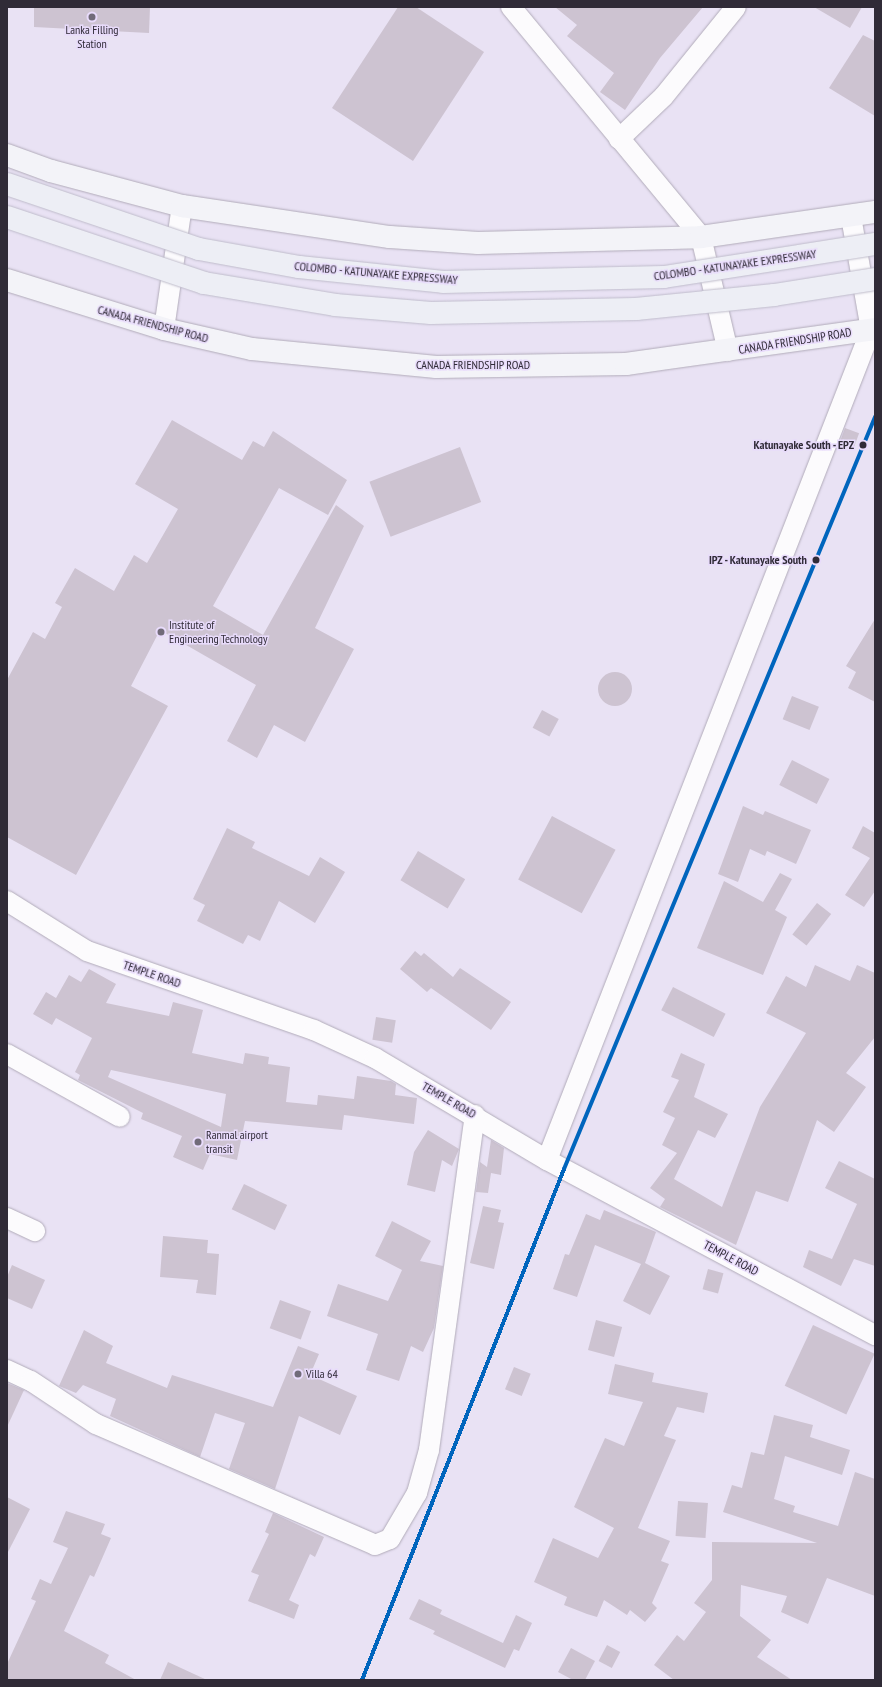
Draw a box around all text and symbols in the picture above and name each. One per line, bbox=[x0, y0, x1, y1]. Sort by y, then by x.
marker: Lanka Filling Station bbox=[87, 12, 97, 22]
place label: Lanka Filling Station bbox=[65, 23, 119, 51]
street label: COLOMBO - KATUNAYAKE EXPRESSWAY bbox=[652, 246, 818, 284]
street label: COLOMBO - KATUNAYAKE EXPRESSWAY bbox=[293, 259, 459, 287]
street label: CANADA FRIENDSHIP ROAD bbox=[96, 302, 210, 346]
street label: CANADA FRIENDSHIP ROAD bbox=[737, 325, 853, 357]
street label: CANADA FRIENDSHIP ROAD bbox=[416, 358, 530, 372]
place label: Katunayake South - EPZ bbox=[752, 438, 854, 452]
marker: Katunayake South - EPZ bbox=[857, 439, 869, 451]
place label: IPZ - Katunayake South bbox=[708, 553, 807, 567]
marker: IPZ - Katunayake South bbox=[810, 554, 822, 566]
place label: Institute of Engineering Technology bbox=[169, 618, 268, 646]
marker: Institute of Engineering Technology bbox=[156, 627, 166, 637]
street label: TEMPLE ROAD bbox=[121, 957, 183, 991]
street label: TEMPLE ROAD bbox=[419, 1079, 479, 1121]
place label: Ranmal airport transit bbox=[206, 1128, 268, 1156]
marker: Ranmal airport transit bbox=[193, 1137, 203, 1147]
street label: TEMPLE ROAD bbox=[701, 1238, 761, 1278]
place label: Villa 64 bbox=[306, 1367, 338, 1381]
marker: Villa 64 bbox=[293, 1369, 303, 1379]

